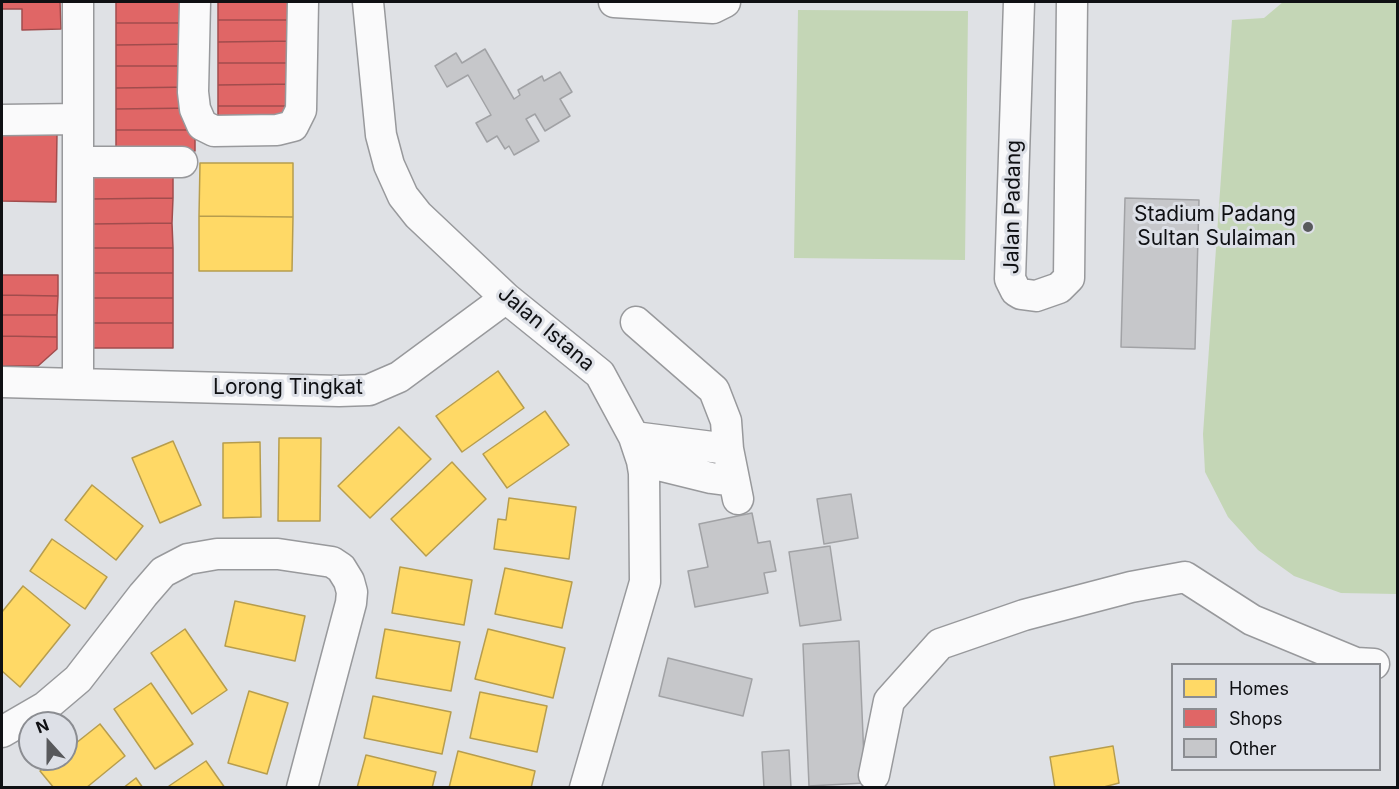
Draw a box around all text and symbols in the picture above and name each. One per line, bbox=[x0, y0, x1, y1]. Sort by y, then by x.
street label: Jalan Padang bbox=[999, 140, 1027, 274]
place label: Stadium Padang Sultan Sulaiman bbox=[1134, 202, 1296, 252]
marker: Stadium Padang Sultan Sulaiman bbox=[1301, 220, 1315, 234]
street label: Jalan Istana bbox=[492, 281, 600, 377]
street label: Lorong Tingkat bbox=[213, 375, 363, 401]
legend bbox=[1171, 663, 1381, 771]
text: Homes bbox=[1229, 678, 1289, 699]
text: Shops bbox=[1229, 708, 1283, 729]
north arrow bbox=[18, 711, 78, 771]
text: N bbox=[33, 715, 52, 738]
text: Other bbox=[1229, 738, 1277, 759]

